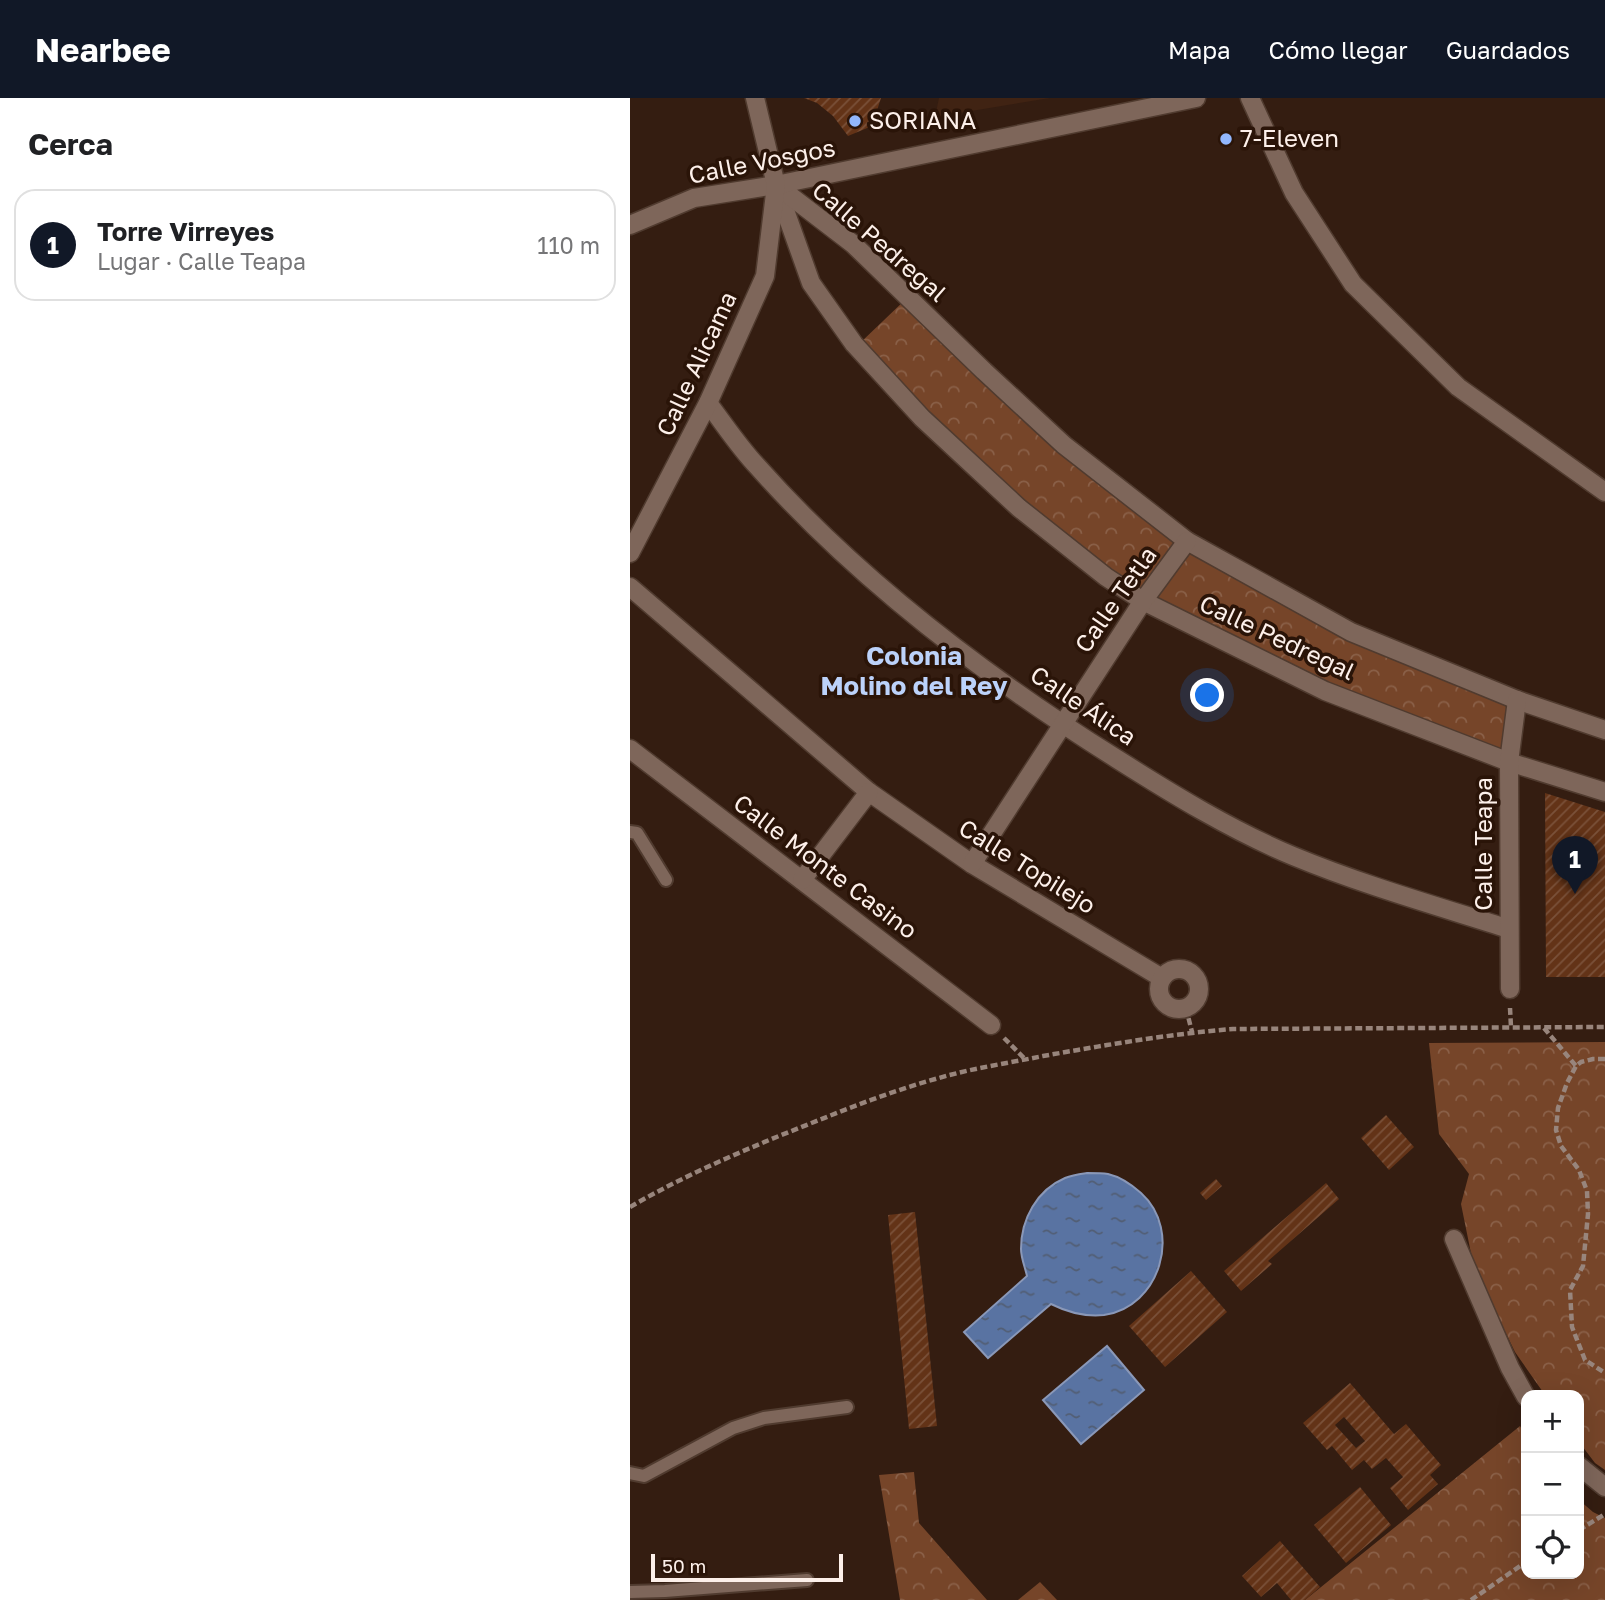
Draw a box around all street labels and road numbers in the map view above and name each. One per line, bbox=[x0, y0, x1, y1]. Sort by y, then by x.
street label: Calle Vosgos bbox=[686, 132, 837, 189]
street label: Calle Pedregal bbox=[807, 175, 953, 307]
street label: Calle Alicama bbox=[650, 287, 742, 440]
street label: Calle Tetla bbox=[1068, 541, 1162, 658]
street label: Calle Pedregal bbox=[1195, 588, 1360, 685]
street label: Calle Álica bbox=[1025, 659, 1142, 751]
street label: Calle Teapa bbox=[1468, 777, 1497, 911]
street label: Calle Monte Casino bbox=[728, 787, 923, 944]
street label: Calle Topilejo bbox=[954, 812, 1101, 919]

